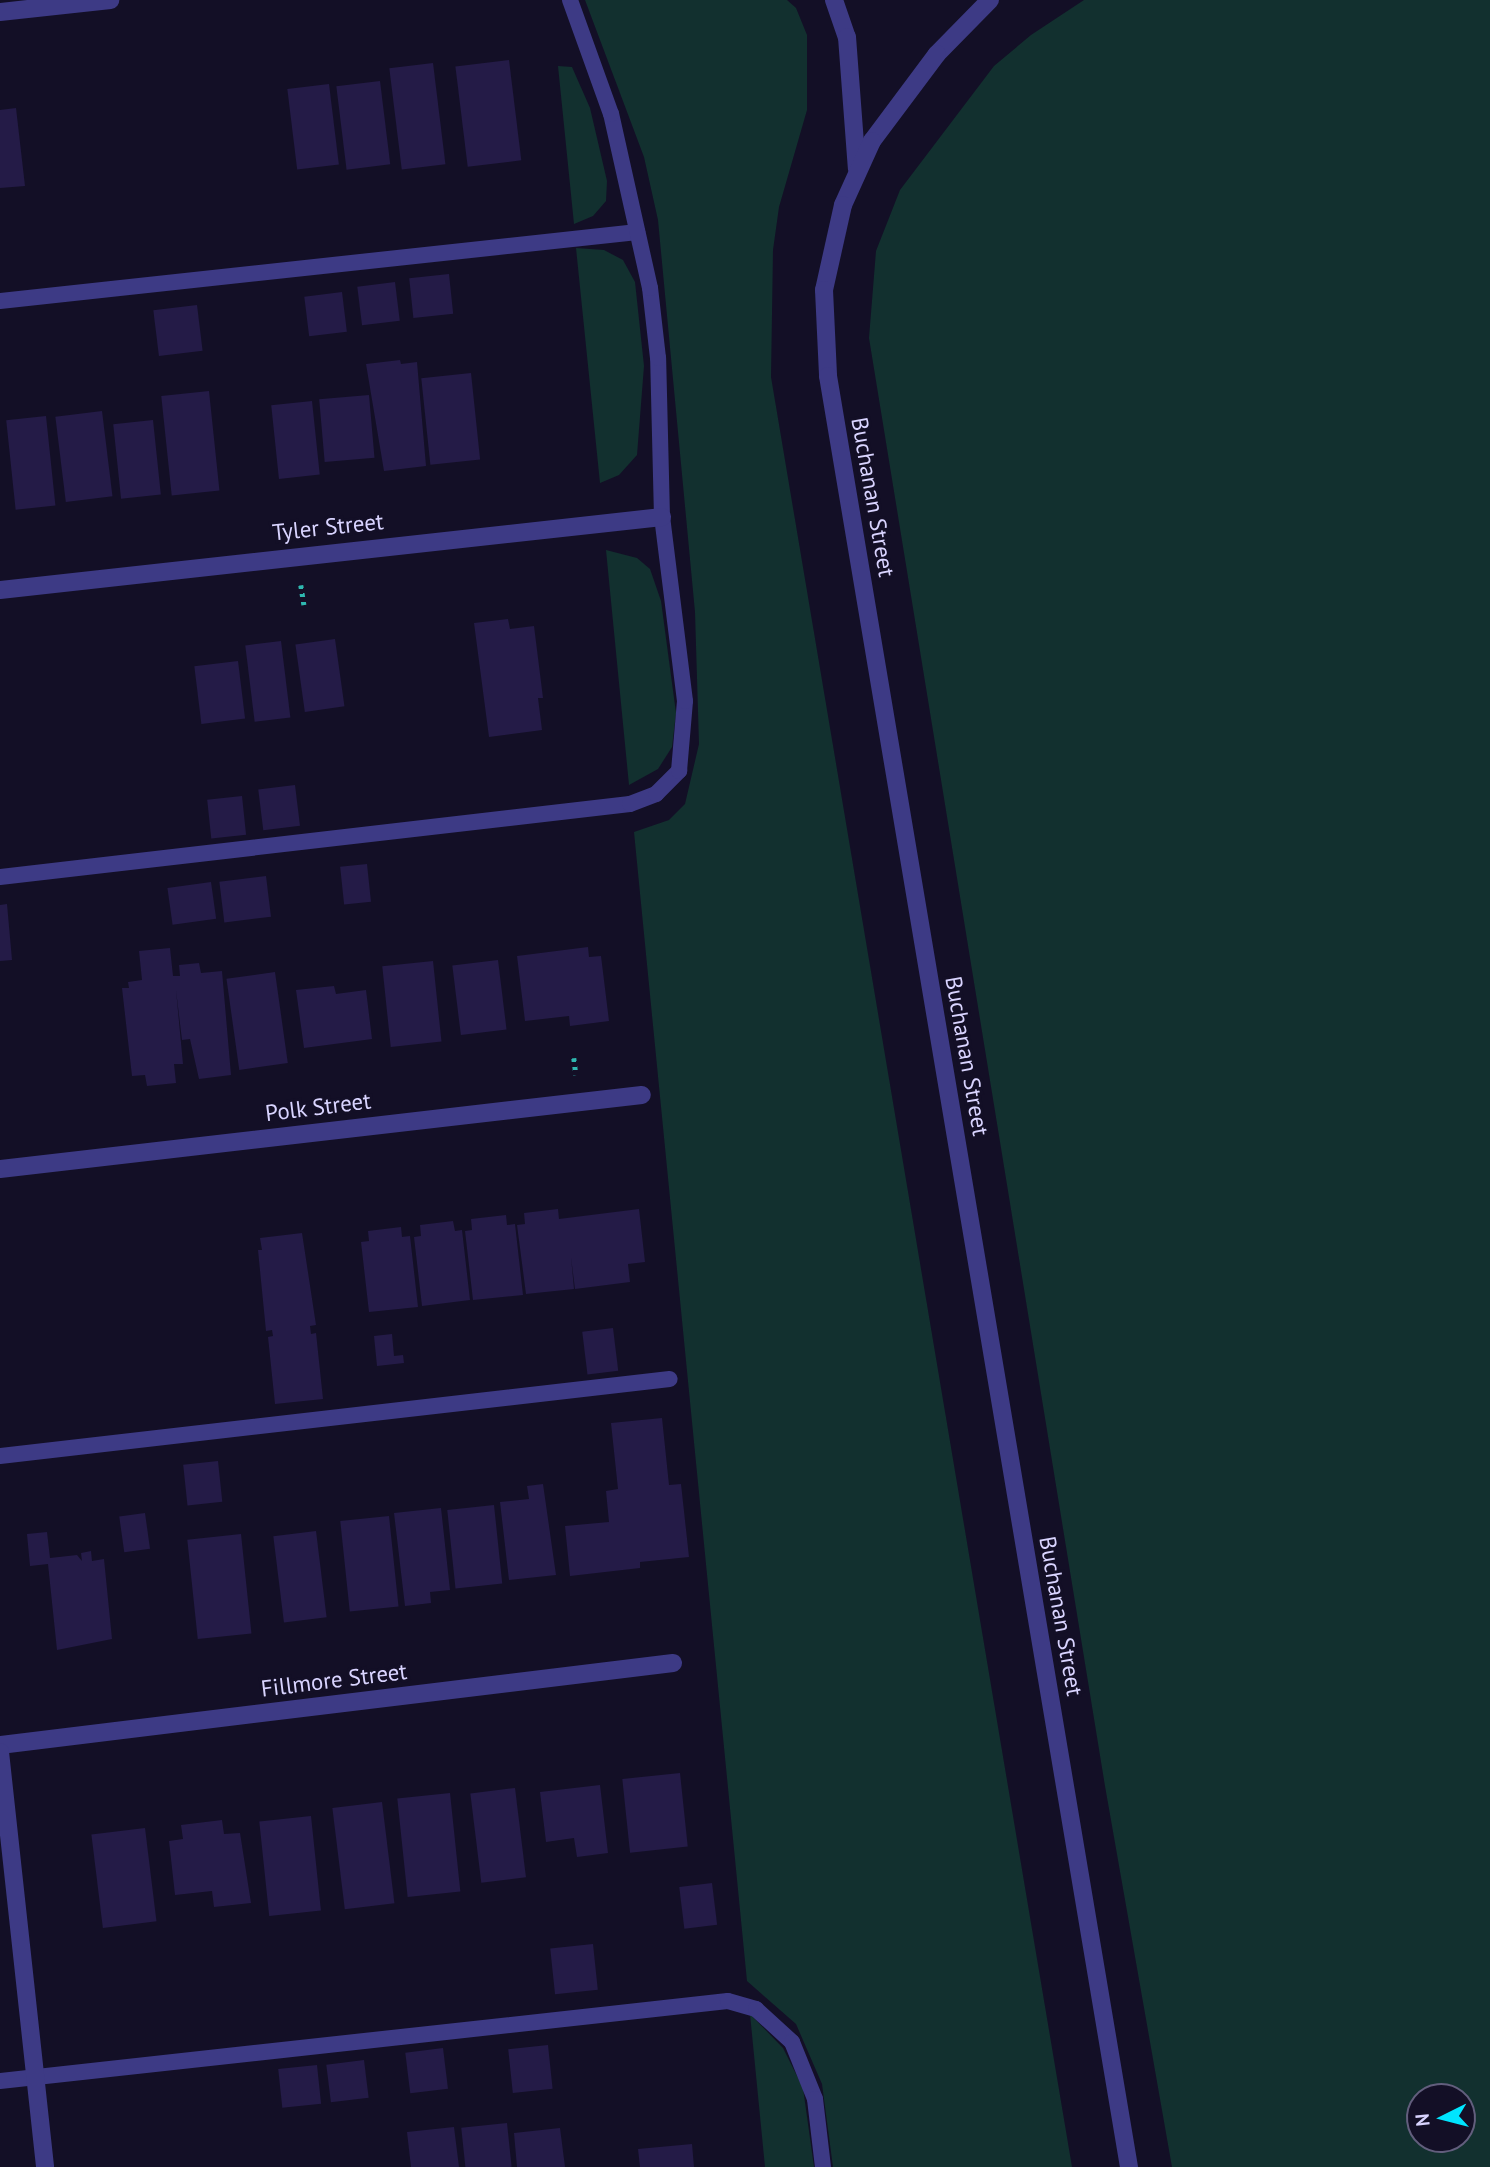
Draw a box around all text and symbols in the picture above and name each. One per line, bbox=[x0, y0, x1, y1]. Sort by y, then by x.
street label: Buchanan Street bbox=[845, 415, 901, 579]
street label: Tyler Street bbox=[271, 507, 385, 547]
street label: Buchanan Street bbox=[939, 974, 995, 1138]
street label: Polk Street bbox=[263, 1087, 373, 1127]
street label: Buchanan Street bbox=[1033, 1534, 1089, 1698]
street label: Fillmore Street bbox=[259, 1657, 409, 1703]
north arrow bbox=[1406, 2083, 1476, 2153]
text: N bbox=[1410, 2113, 1435, 2127]

